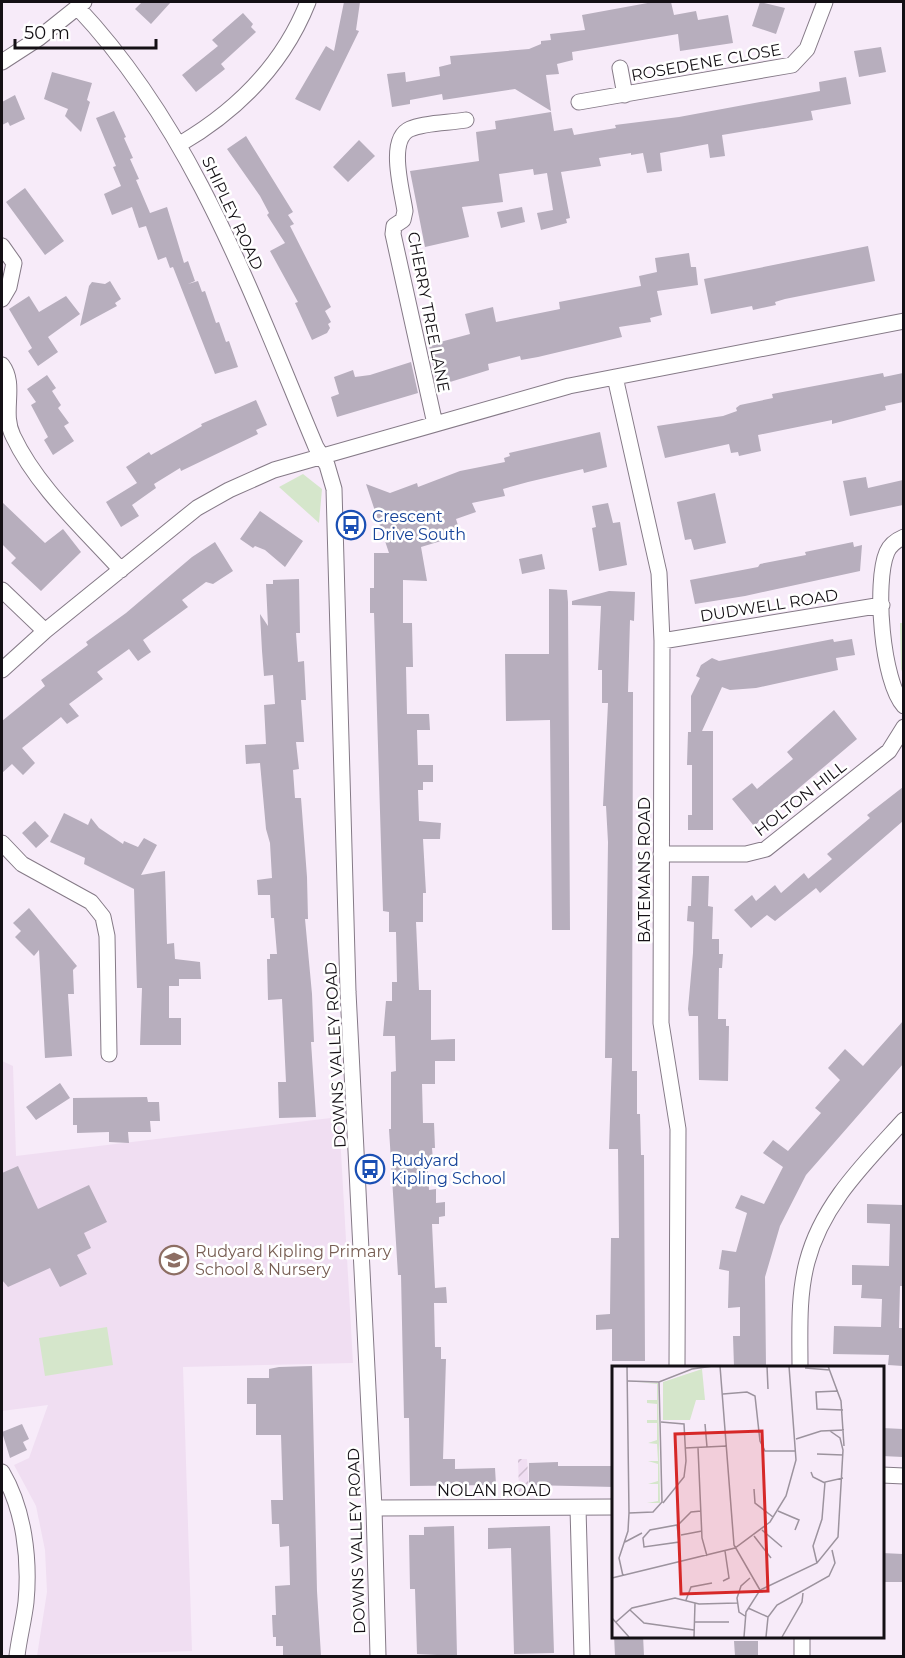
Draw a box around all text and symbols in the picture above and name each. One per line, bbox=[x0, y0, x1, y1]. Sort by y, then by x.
scale bar bbox=[15, 12, 156, 50]
text: 50 m bbox=[24, 22, 70, 44]
street label: ROSEDENE CLOSE bbox=[630, 40, 783, 85]
street label: SHIPLEY ROAD bbox=[198, 154, 267, 273]
street label: CHERRY TREE LANE bbox=[404, 230, 453, 394]
place label: Crescent Drive South bbox=[372, 507, 466, 544]
bus stop icon: Crescent Drive South bbox=[335, 509, 367, 541]
street label: DUDWELL ROAD bbox=[699, 585, 839, 626]
street label: HOLTON HILL bbox=[751, 756, 850, 840]
street label: BATEMANS ROAD bbox=[635, 797, 654, 943]
street label: DOWNS VALLEY ROAD bbox=[321, 961, 350, 1148]
place label: Rudyard Kipling School bbox=[391, 1151, 506, 1188]
bus stop icon: Rudyard Kipling School bbox=[354, 1153, 386, 1185]
place label: Rudyard Kipling Primary School & Nursery bbox=[195, 1242, 392, 1279]
school or university icon: Rudyard Kipling Primary School & Nursery bbox=[158, 1244, 190, 1276]
inset map bbox=[612, 1366, 884, 1637]
street label: DOWNS VALLEY ROAD bbox=[344, 1448, 369, 1634]
street label: NOLAN ROAD bbox=[437, 1481, 551, 1500]

